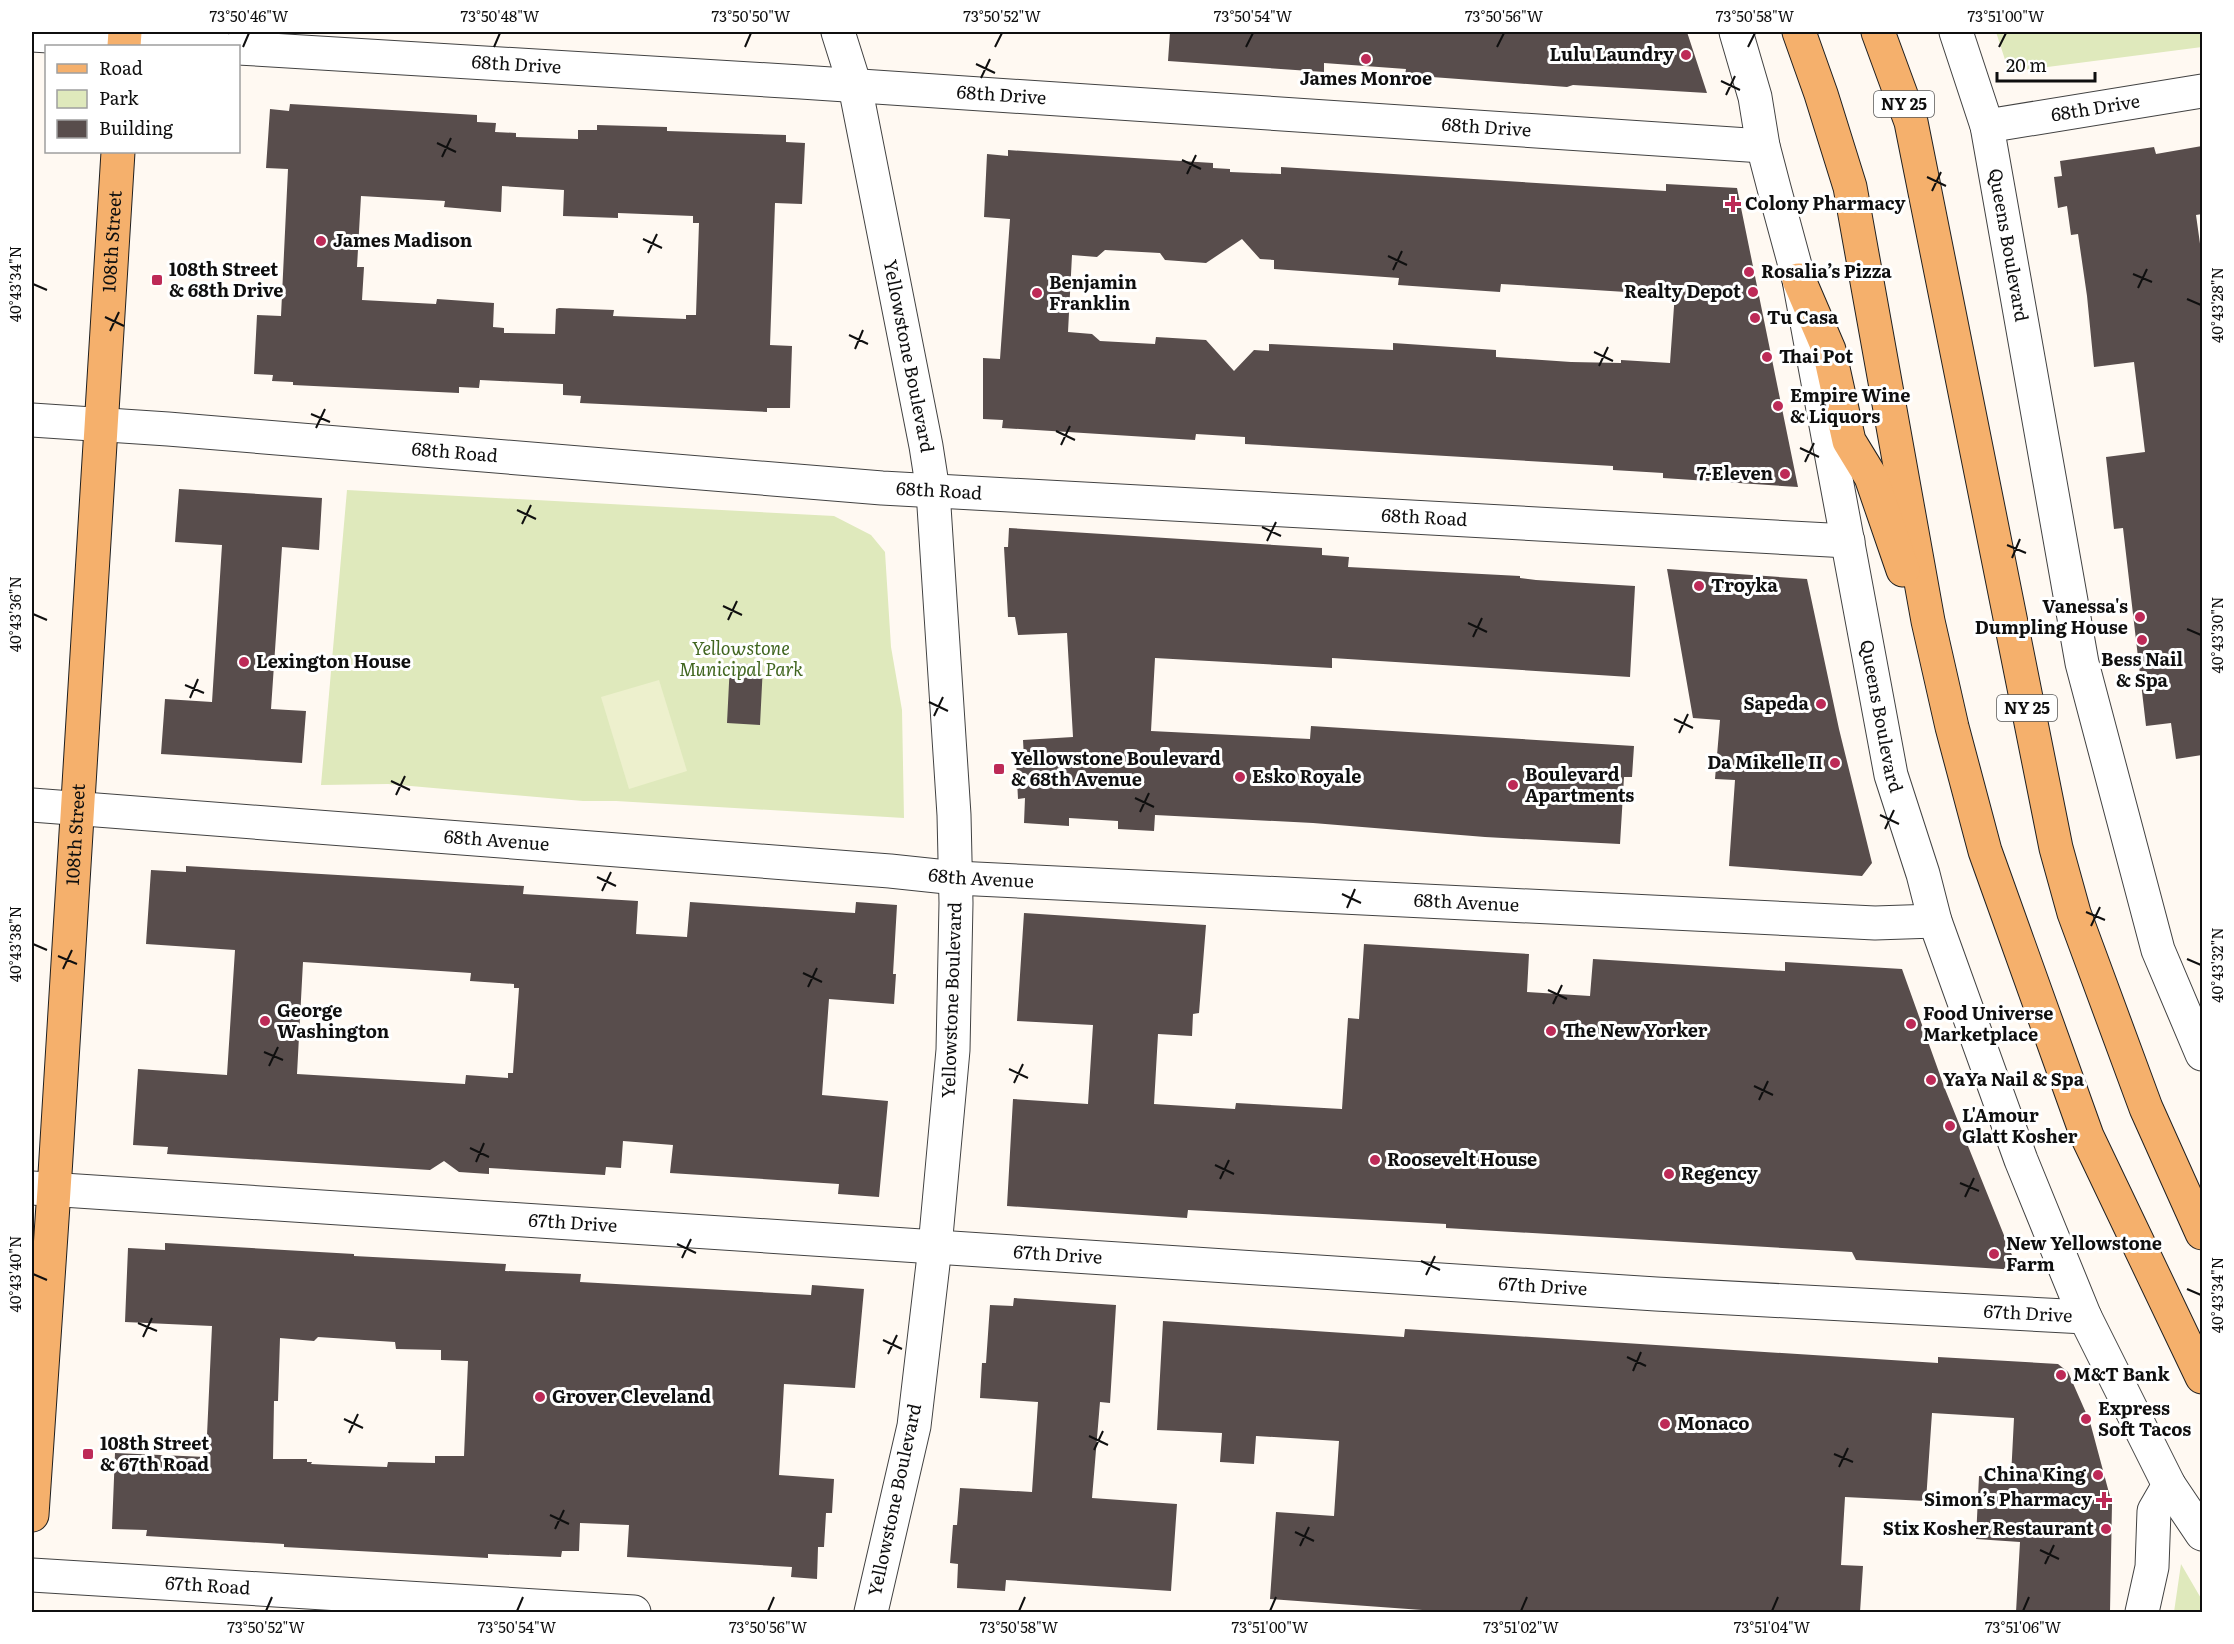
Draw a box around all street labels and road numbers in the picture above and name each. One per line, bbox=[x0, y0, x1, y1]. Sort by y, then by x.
street label: 68th Drive bbox=[471, 47, 562, 80]
street label: 68th Drive bbox=[956, 77, 1047, 110]
street label: 68th Drive bbox=[2049, 86, 2142, 127]
road number: NY 25 bbox=[1874, 91, 1934, 117]
street label: 68th Drive bbox=[1441, 110, 1532, 143]
street label: Queens Boulevard bbox=[1983, 166, 2036, 324]
street label: 108th Street bbox=[94, 189, 128, 293]
street label: Yellowstone Boulevard bbox=[878, 257, 942, 454]
street label: 68th Road bbox=[411, 434, 499, 468]
street label: 68th Road bbox=[896, 474, 983, 505]
street label: 68th Road bbox=[1381, 500, 1468, 532]
street label: Queens Boulevard bbox=[1854, 637, 1911, 796]
road number: NY 25 bbox=[1997, 695, 2057, 721]
street label: 108th Street bbox=[58, 782, 91, 886]
street label: 68th Avenue bbox=[443, 822, 550, 857]
street label: 68th Avenue bbox=[927, 860, 1035, 894]
street label: 68th Avenue bbox=[1413, 885, 1520, 918]
street label: Yellowstone Boulevard bbox=[934, 901, 967, 1098]
street label: 67th Drive bbox=[528, 1205, 618, 1238]
street label: 67th Drive bbox=[1013, 1237, 1103, 1270]
street label: 67th Drive bbox=[1498, 1269, 1588, 1301]
street label: 67th Drive bbox=[1983, 1297, 2073, 1328]
street label: Yellowstone Boulevard bbox=[860, 1401, 927, 1598]
street label: 67th Road bbox=[164, 1568, 251, 1600]

